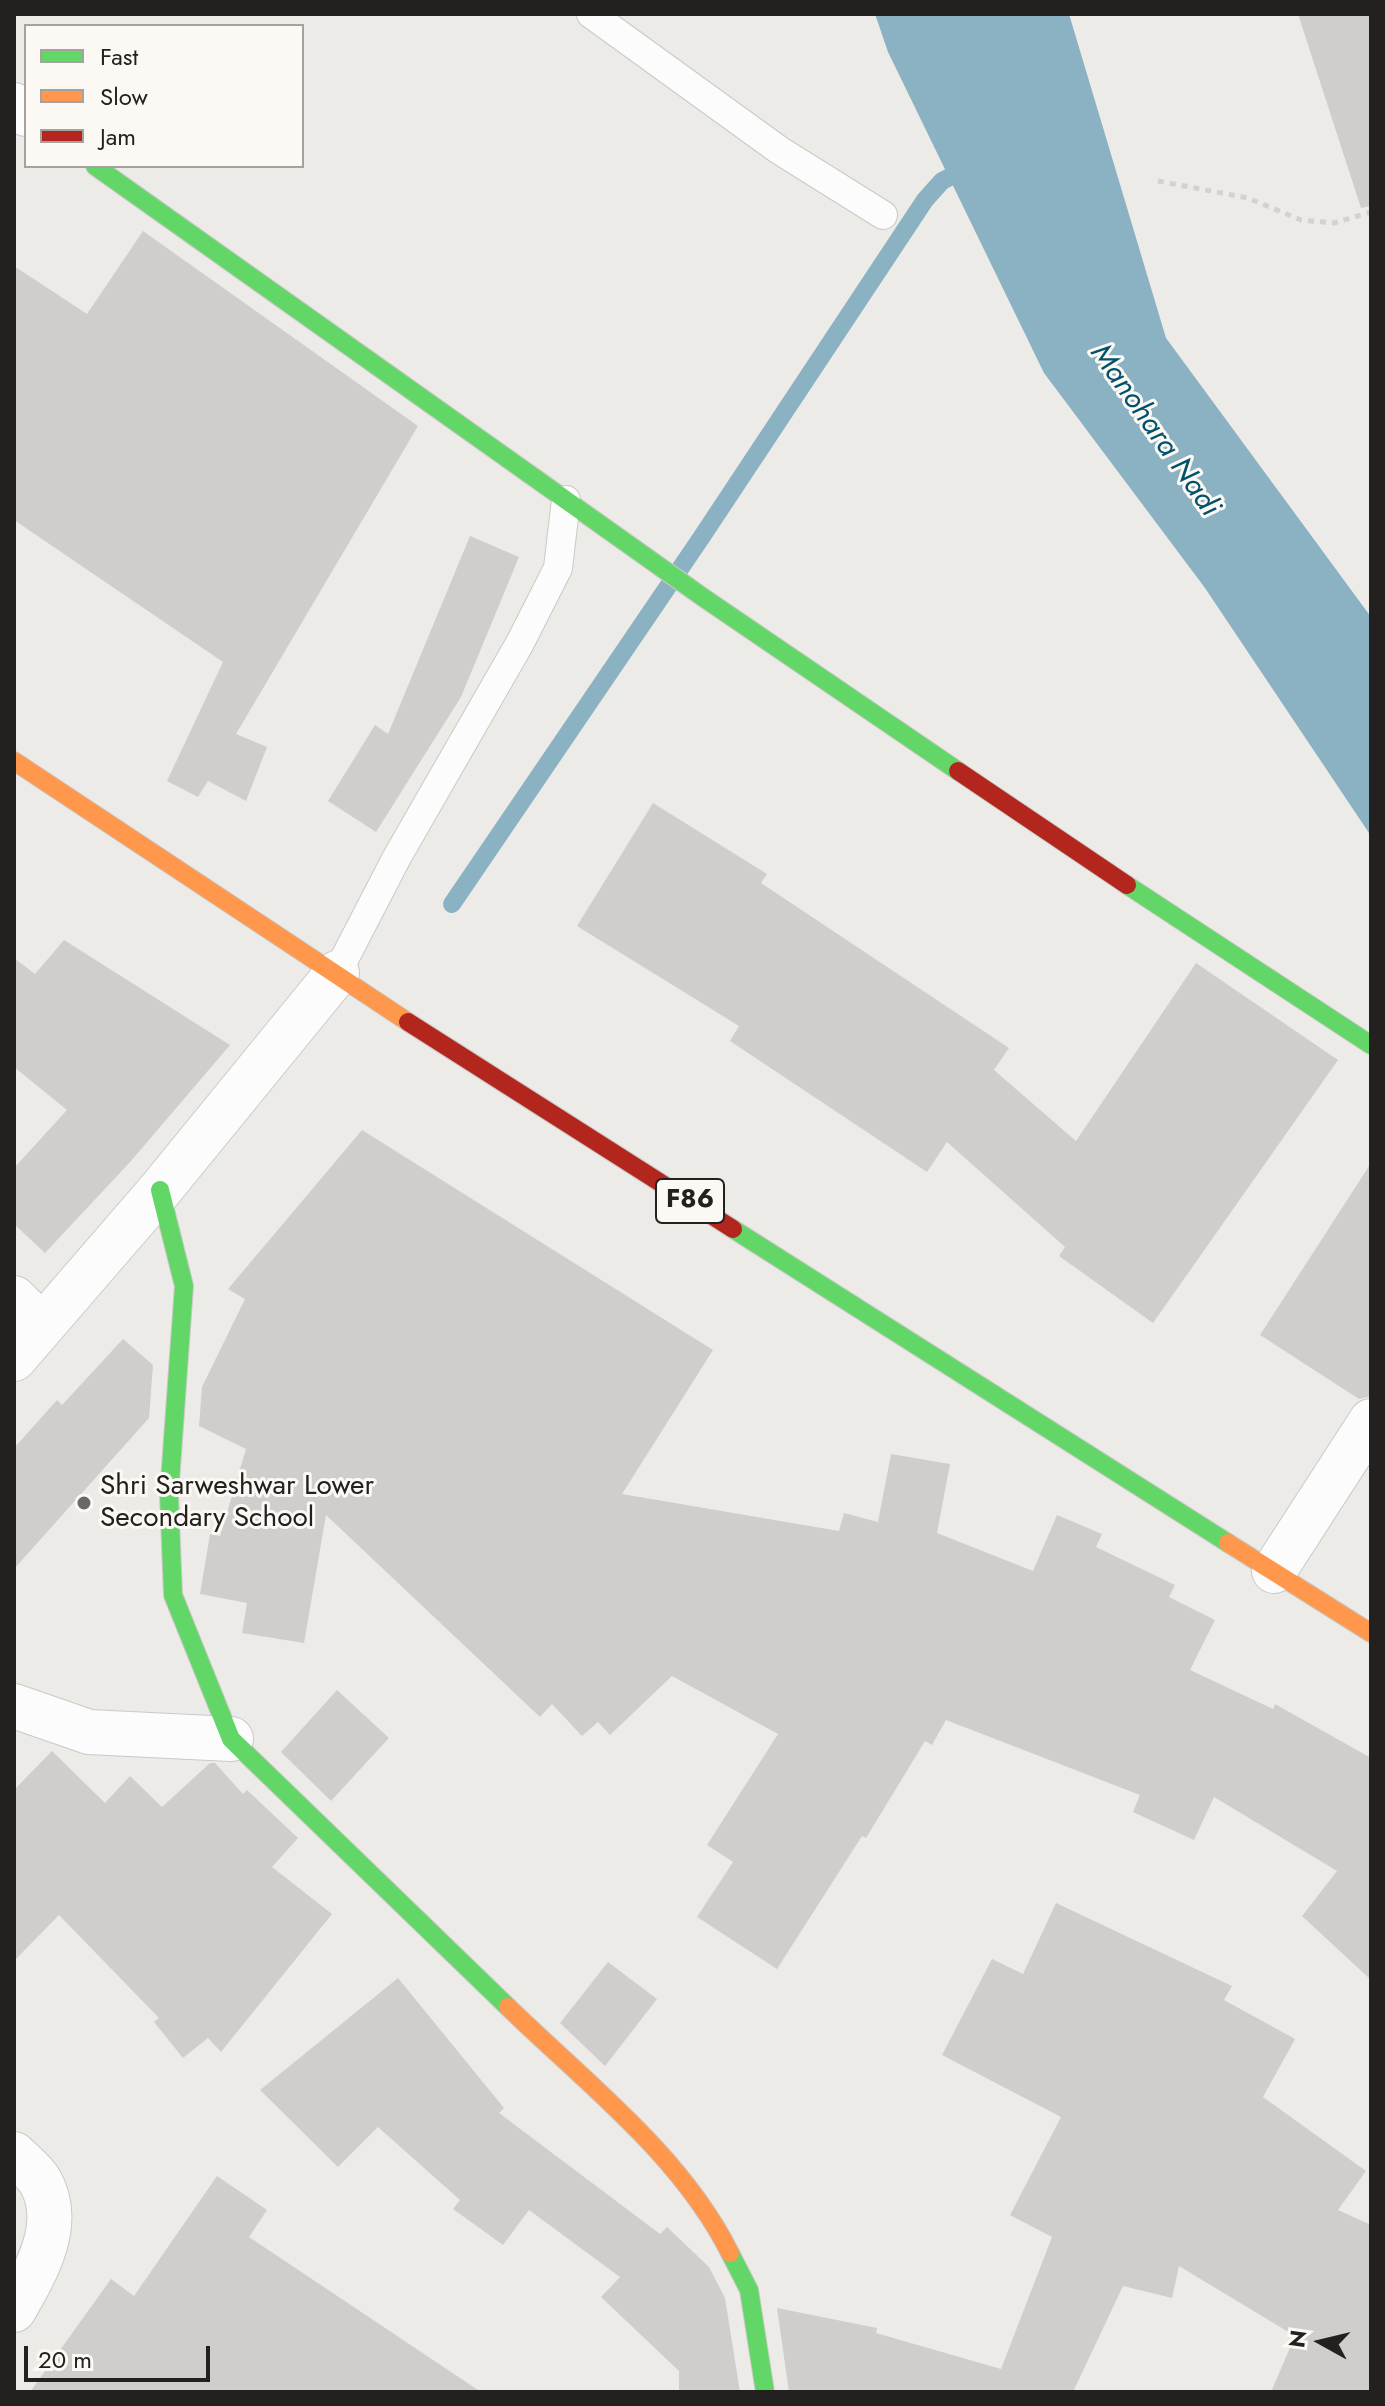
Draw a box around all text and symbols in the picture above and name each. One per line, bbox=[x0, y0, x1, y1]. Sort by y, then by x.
legend bbox=[24, 24, 304, 168]
text: Fast bbox=[100, 39, 138, 74]
text: Slow bbox=[100, 79, 148, 114]
text: Jam bbox=[100, 119, 136, 154]
water label: Manohara Nadi bbox=[1081, 338, 1227, 524]
road number: F86 bbox=[656, 1179, 724, 1223]
place label: Shri Sarweshwar Lower Secondary School bbox=[100, 1470, 374, 1536]
marker: Shri Sarweshwar Lower Secondary School bbox=[75, 1494, 93, 1512]
north arrow bbox=[1281, 2302, 1361, 2382]
text: N bbox=[1280, 2328, 1314, 2350]
scale bar bbox=[28, 2330, 214, 2380]
text: 20 m bbox=[38, 2342, 92, 2377]

